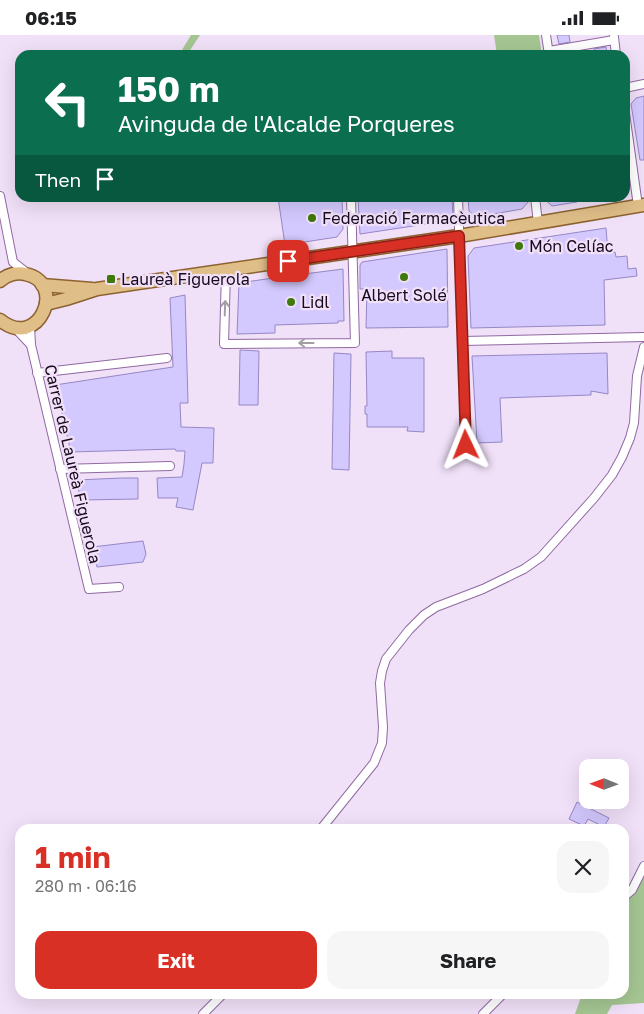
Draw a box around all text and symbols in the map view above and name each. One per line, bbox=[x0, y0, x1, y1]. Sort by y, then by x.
text: 06:15 bbox=[25, 6, 77, 29]
text: 150 m bbox=[118, 68, 220, 110]
icon: left bbox=[35, 70, 100, 135]
text: Avinguda de l'Alcalde Porqueres bbox=[118, 110, 455, 137]
icon: arrive bbox=[91, 165, 119, 193]
text: Then bbox=[35, 168, 81, 191]
place label: Federació Farmacèutica bbox=[322, 208, 505, 228]
marker: Federació Farmacèutica bbox=[306, 212, 318, 224]
place label: Món Celíac bbox=[529, 236, 614, 256]
pin bbox=[267, 240, 309, 282]
marker: Món Celíac bbox=[513, 240, 525, 252]
icon: arrive bbox=[274, 247, 302, 275]
place label: Laureà Figuerola bbox=[121, 269, 250, 289]
marker: Albert Solé bbox=[398, 271, 410, 283]
marker: Laureà Figuerola bbox=[105, 273, 117, 285]
place label: Albert Solé bbox=[361, 285, 447, 305]
place label: Lidl bbox=[301, 292, 329, 312]
marker: Lidl bbox=[285, 296, 297, 308]
one-way arrow bbox=[220, 300, 230, 316]
one-way arrow bbox=[298, 339, 314, 348]
street label: Carrer de Laureà Figuerola bbox=[40, 362, 106, 566]
position arrow bbox=[439, 418, 491, 470]
north arrow bbox=[579, 759, 629, 809]
map controls bbox=[579, 759, 629, 809]
text: 1 min bbox=[35, 839, 111, 875]
button: close bbox=[557, 841, 609, 893]
text: 280 m · 06:16 bbox=[35, 876, 137, 896]
button: Exit bbox=[35, 931, 317, 989]
button: Share bbox=[327, 931, 609, 989]

